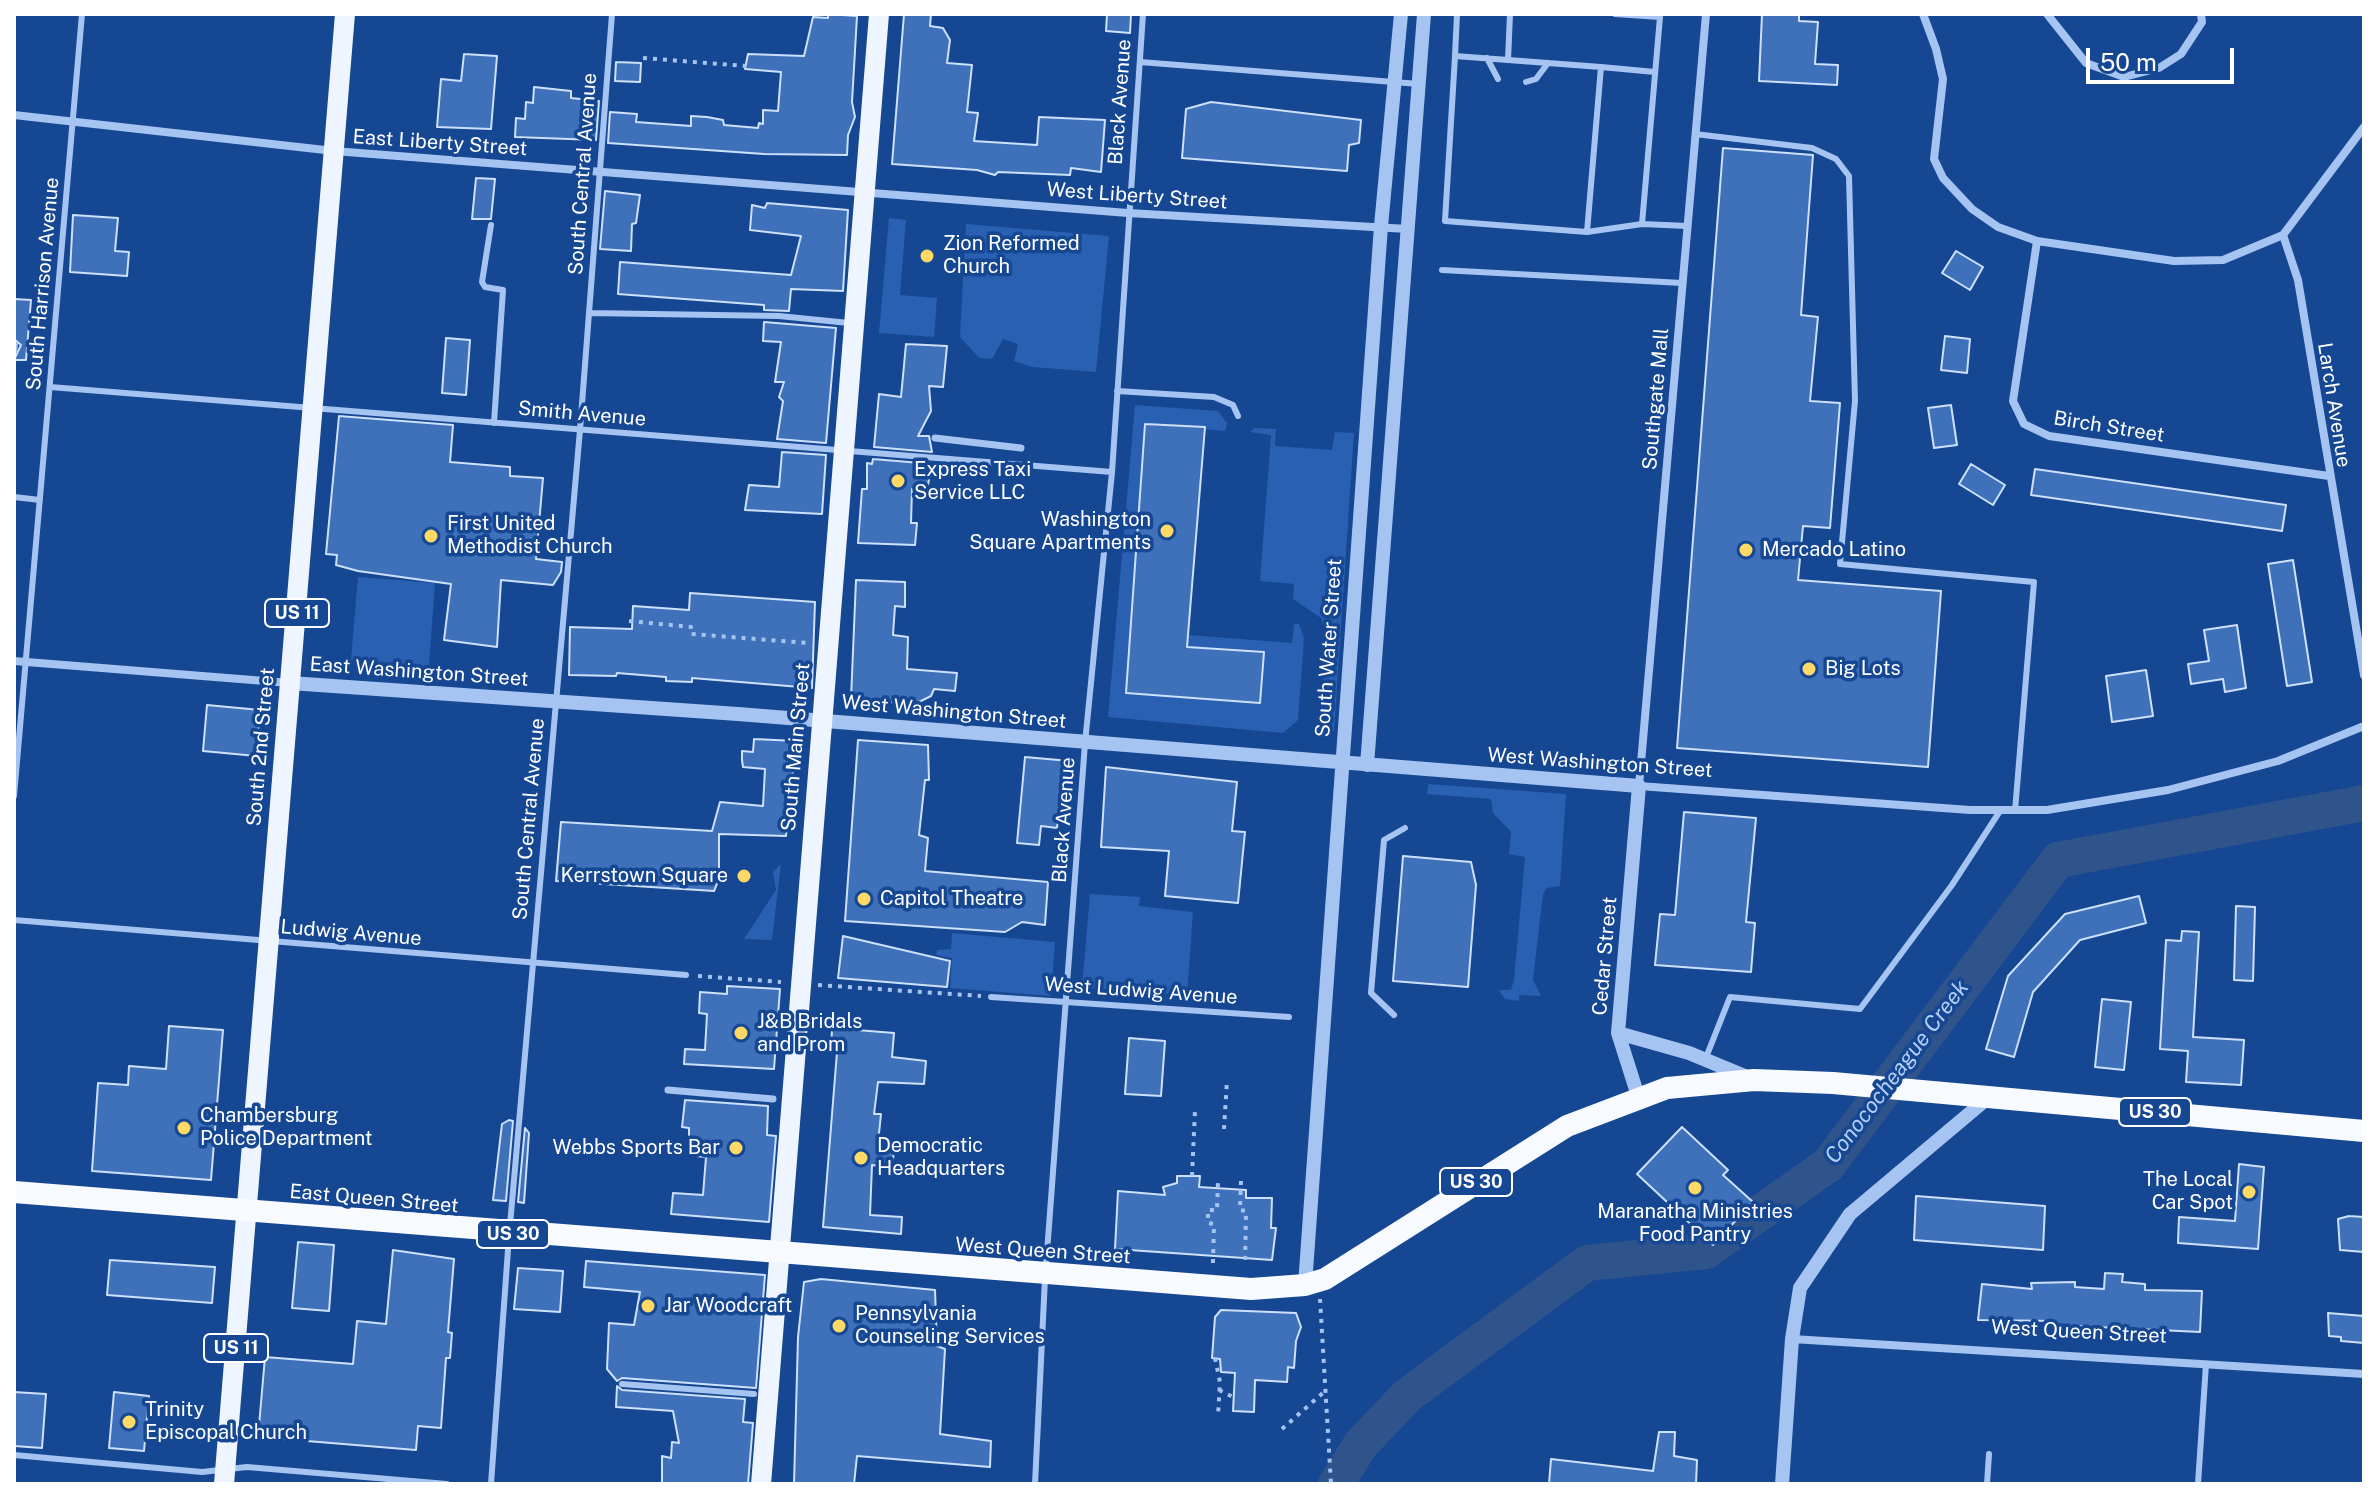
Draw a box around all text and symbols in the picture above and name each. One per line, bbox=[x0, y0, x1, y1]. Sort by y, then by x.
scale bar bbox=[2090, 32, 2238, 82]
street label: Black Avenue bbox=[1104, 38, 1136, 166]
text: 50 m bbox=[2100, 48, 2157, 76]
street label: South Central Avenue bbox=[564, 72, 602, 276]
street label: East Liberty Street bbox=[352, 125, 528, 161]
street label: South Harrison Avenue bbox=[22, 176, 64, 392]
street label: West Liberty Street bbox=[1046, 178, 1228, 214]
place label: Zion Reformed Church bbox=[943, 232, 1080, 279]
marker: Zion Reformed Church bbox=[918, 247, 936, 265]
street label: Southgate Mall bbox=[1638, 327, 1674, 471]
street label: Larch Avenue bbox=[2312, 341, 2356, 469]
street label: Smith Avenue bbox=[517, 396, 647, 432]
street label: Birch Street bbox=[2052, 406, 2166, 448]
place label: Express Taxi Service LLC bbox=[914, 458, 1031, 505]
marker: Express Taxi Service LLC bbox=[889, 472, 907, 490]
place label: Washington Square Apartments bbox=[969, 508, 1151, 555]
place label: First United Methodist Church bbox=[447, 512, 613, 559]
marker: Washington Square Apartments bbox=[1158, 522, 1176, 540]
marker: First United Methodist Church bbox=[422, 527, 440, 545]
place label: Mercado Latino bbox=[1762, 538, 1906, 562]
marker: Mercado Latino bbox=[1737, 541, 1755, 559]
street label: South Water Street bbox=[1311, 558, 1347, 738]
road number: US 11 bbox=[265, 599, 329, 627]
street label: East Washington Street bbox=[309, 652, 529, 692]
place label: Big Lots bbox=[1825, 657, 1901, 681]
marker: Big Lots bbox=[1800, 660, 1818, 678]
street label: South Main Street bbox=[777, 662, 815, 832]
street label: South 2nd Street bbox=[242, 667, 280, 827]
street label: West Washington Street bbox=[841, 690, 1067, 734]
street label: South Central Avenue bbox=[508, 717, 550, 921]
street label: West Washington Street bbox=[1487, 743, 1713, 783]
street label: Black Avenue bbox=[1048, 756, 1080, 884]
place label: Kerrstown Square bbox=[560, 864, 728, 888]
marker: Kerrstown Square bbox=[735, 867, 753, 885]
place label: Capitol Theatre bbox=[880, 887, 1023, 911]
marker: Capitol Theatre bbox=[855, 890, 873, 908]
street label: Cedar Street bbox=[1588, 896, 1622, 1016]
street label: Ludwig Avenue bbox=[279, 915, 423, 951]
street label: West Ludwig Avenue bbox=[1044, 972, 1238, 1010]
water label: Conococheague Creek bbox=[1820, 975, 1974, 1169]
place label: J&B Bridals and Prom bbox=[757, 1010, 862, 1057]
marker: J&B Bridals and Prom bbox=[732, 1024, 750, 1042]
road number: US 30 bbox=[2119, 1098, 2191, 1126]
place label: Chambersburg Police Department bbox=[200, 1104, 373, 1151]
marker: Chambersburg Police Department bbox=[175, 1119, 193, 1137]
place label: Democratic Headquarters bbox=[877, 1134, 1005, 1181]
place label: Webbs Sports Bar bbox=[553, 1136, 720, 1160]
marker: Webbs Sports Bar bbox=[727, 1139, 745, 1157]
marker: Democratic Headquarters bbox=[852, 1149, 870, 1167]
road number: US 30 bbox=[1440, 1168, 1512, 1196]
place label: The Local Car Spot bbox=[2143, 1168, 2233, 1215]
marker: Maranatha Ministries Food Pantry bbox=[1686, 1179, 1704, 1197]
street label: East Queen Street bbox=[288, 1180, 460, 1218]
marker: The Local Car Spot bbox=[2240, 1183, 2258, 1201]
place label: Maranatha Ministries Food Pantry bbox=[1597, 1200, 1793, 1247]
road number: US 30 bbox=[477, 1220, 549, 1248]
street label: West Queen Street bbox=[954, 1233, 1132, 1269]
place label: Jar Woodcraft bbox=[664, 1294, 792, 1318]
marker: Jar Woodcraft bbox=[639, 1297, 657, 1315]
place label: Pennsylvania Counseling Services bbox=[855, 1302, 1045, 1349]
street label: West Queen Street bbox=[1990, 1315, 2168, 1349]
marker: Pennsylvania Counseling Services bbox=[830, 1317, 848, 1335]
road number: US 11 bbox=[204, 1334, 268, 1362]
place label: Trinity Episcopal Church bbox=[145, 1398, 307, 1445]
marker: Trinity Episcopal Church bbox=[120, 1413, 138, 1431]

